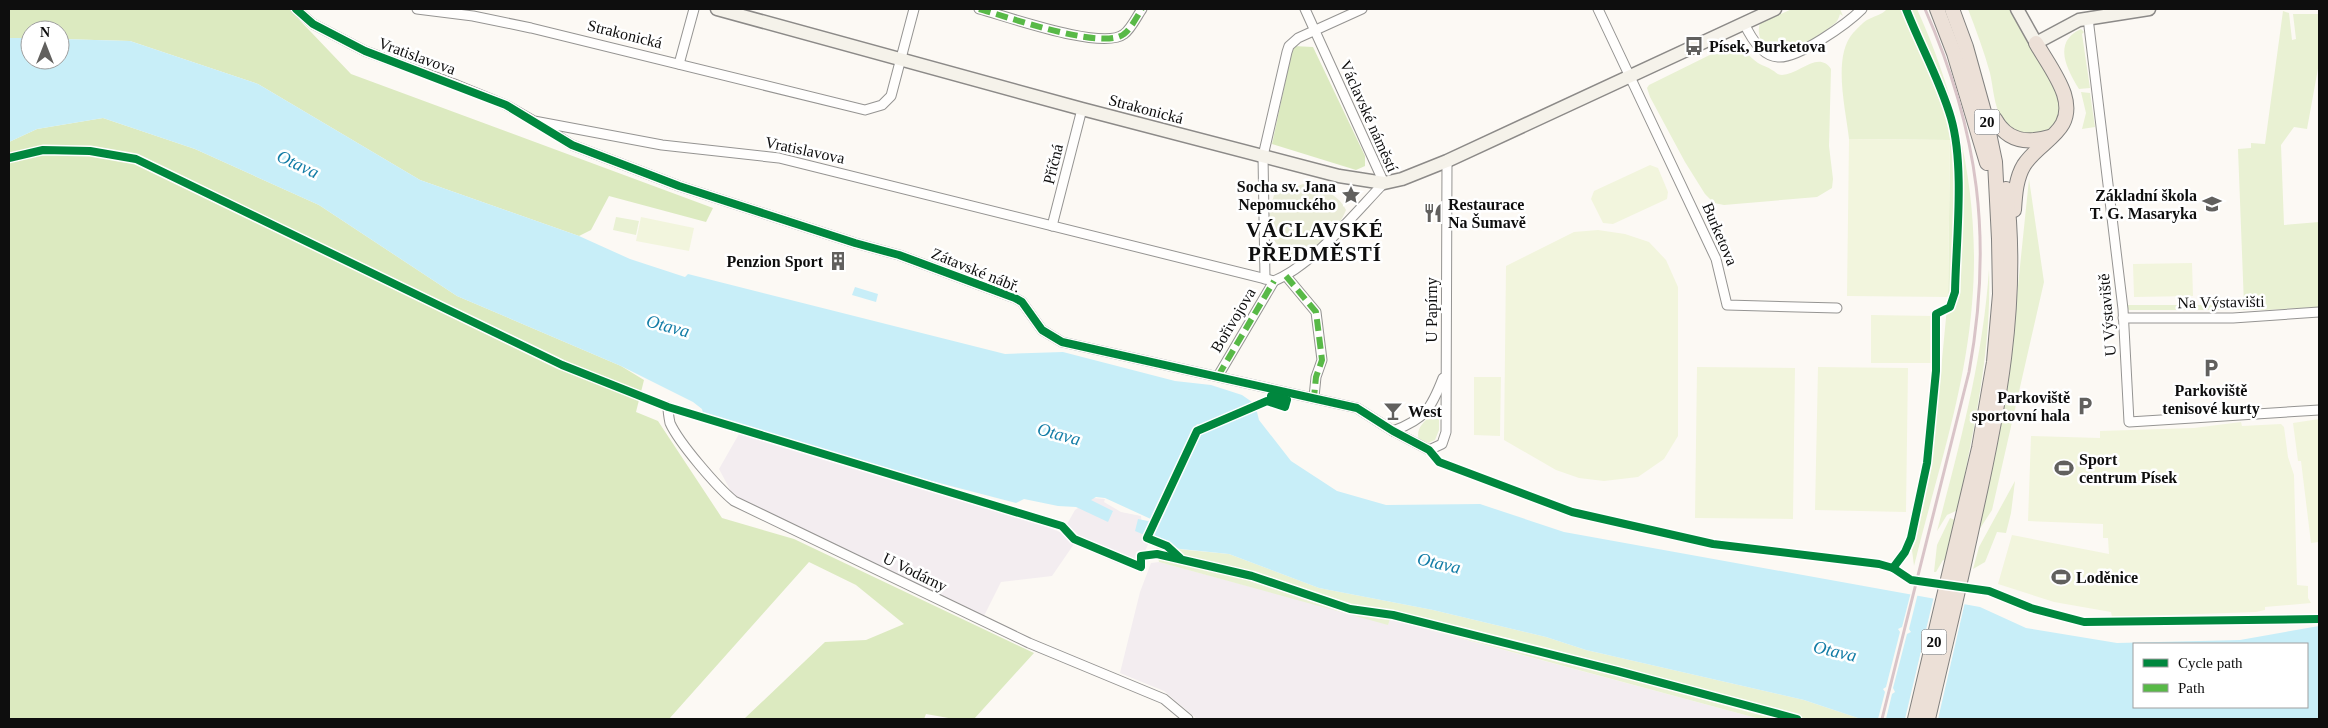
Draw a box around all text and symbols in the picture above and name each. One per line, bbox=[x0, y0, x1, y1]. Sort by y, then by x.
street label: Strakonická bbox=[586, 17, 664, 51]
north arrow bbox=[20, 20, 70, 70]
text: N bbox=[40, 25, 50, 40]
street label: Vratislavova bbox=[376, 34, 458, 78]
bus stop icon: Písek, Burketova bbox=[1683, 35, 1705, 57]
place label: Písek, Burketova bbox=[1709, 38, 1825, 55]
street label: Václavské náměstí bbox=[1337, 58, 1401, 175]
street label: Strakonická bbox=[1107, 91, 1185, 127]
road number: 20 bbox=[1974, 110, 2000, 134]
street label: Vratislavova bbox=[764, 133, 846, 167]
street label: Příčná bbox=[1040, 142, 1066, 186]
water label: Otava bbox=[274, 146, 322, 182]
place label: Socha sv. Jana Nepomuckého bbox=[1237, 178, 1336, 214]
place icon: Socha sv. Jana Nepomuckého bbox=[1340, 184, 1362, 206]
place label: Základní škola T. G. Masaryka bbox=[2090, 187, 2197, 223]
school or university icon: Základní škola T. G. Masaryka bbox=[2201, 193, 2223, 215]
place label: Restaurace Na Šumavě bbox=[1448, 196, 1526, 231]
street label: Burketova bbox=[1699, 200, 1741, 268]
restaurant icon: Restaurace Na Šumavě bbox=[1422, 202, 1444, 224]
district label: VÁCLAVSKÉ PŘEDMĚSTÍ bbox=[1246, 218, 1384, 266]
street label: Zátavské nábř. bbox=[929, 244, 1023, 296]
building icon: Penzion Sport bbox=[827, 250, 849, 272]
place label: Penzion Sport bbox=[727, 253, 824, 271]
street label: U Výstaviště bbox=[2095, 273, 2120, 357]
street label: U Papírny bbox=[1423, 277, 1441, 343]
street label: Bořivojova bbox=[1207, 285, 1260, 356]
street label: Na Výstavišti bbox=[2177, 293, 2265, 312]
water label: Otava bbox=[644, 311, 692, 341]
parking icon: Parkoviště tenisové kurty bbox=[2200, 357, 2222, 379]
place label: Parkoviště tenisové kurty bbox=[2162, 382, 2260, 418]
place label: Parkoviště sportovní hala bbox=[1972, 389, 2070, 425]
parking icon: Parkoviště sportovní hala bbox=[2074, 395, 2096, 417]
bar icon: West bbox=[1382, 400, 1404, 422]
place label: West bbox=[1408, 403, 1442, 420]
water label: Otava bbox=[1035, 419, 1083, 449]
place label: Sport centrum Písek bbox=[2079, 451, 2177, 486]
sports icon: Sport centrum Písek bbox=[2053, 457, 2075, 479]
water label: Otava bbox=[1415, 548, 1463, 578]
street label: U Vodárny bbox=[880, 549, 950, 596]
sports icon: Loděnice bbox=[2050, 566, 2072, 588]
place label: Loděnice bbox=[2076, 569, 2138, 586]
road number: 20 bbox=[1922, 630, 1946, 654]
water label: Otava bbox=[1811, 636, 1859, 666]
legend bbox=[2133, 643, 2308, 708]
text: Cycle path bbox=[2178, 655, 2243, 671]
text: Path bbox=[2178, 680, 2205, 696]

